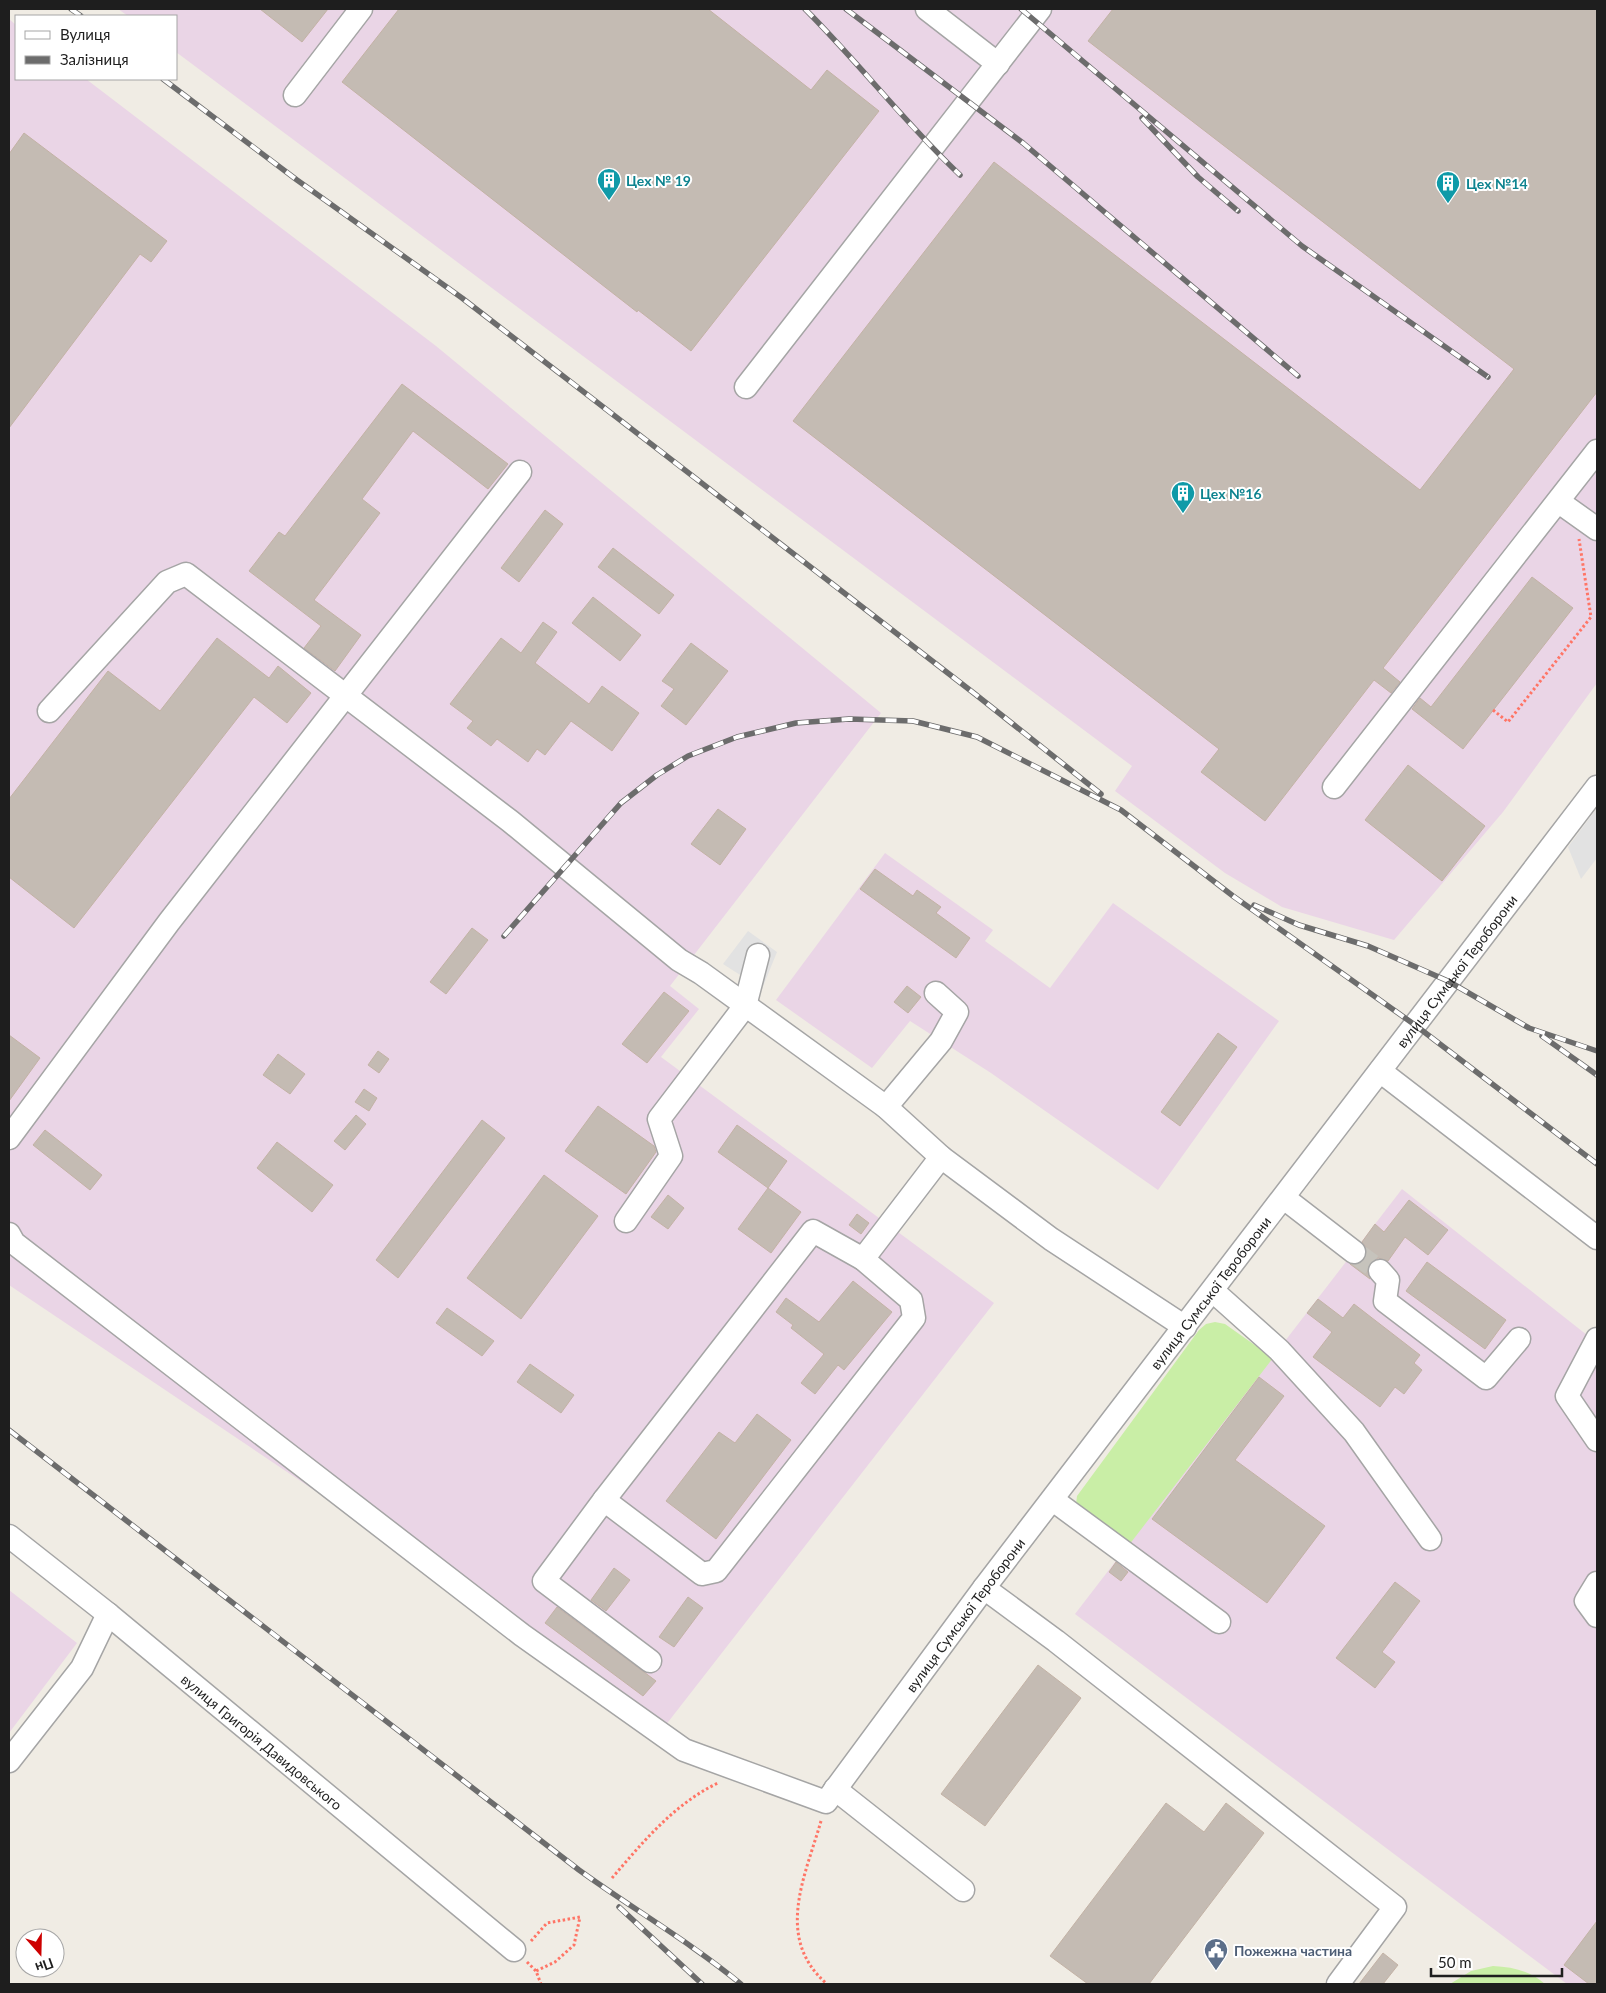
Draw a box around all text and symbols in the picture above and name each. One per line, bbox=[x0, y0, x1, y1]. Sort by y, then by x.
legend bbox=[15, 15, 178, 80]
text: Вулиця bbox=[60, 25, 110, 43]
text: Залізниця bbox=[60, 50, 129, 68]
building icon: Цех № 19 bbox=[596, 167, 622, 201]
building icon: Цех №14 bbox=[1435, 170, 1461, 204]
place label: Цех № 19 bbox=[626, 172, 691, 189]
place label: Цех №14 bbox=[1466, 175, 1528, 192]
building icon: Цех №16 bbox=[1170, 480, 1196, 514]
place label: Цех №16 bbox=[1200, 485, 1262, 502]
street label: вулиця Сумської Тероборони bbox=[1392, 891, 1520, 1051]
street label: вулиця Сумської Тероборони bbox=[1146, 1213, 1274, 1372]
street label: вулиця Сумської Тероборони bbox=[902, 1534, 1028, 1695]
street label: вулиця Григорія Давидовського bbox=[178, 1670, 346, 1813]
north arrow bbox=[15, 1928, 65, 1978]
public building icon: Пожежна частина bbox=[1203, 1937, 1229, 1971]
place label: Пожежна частина bbox=[1234, 1942, 1352, 1959]
scale bar bbox=[1431, 1946, 1562, 1978]
text: 50 m bbox=[1438, 1953, 1472, 1971]
text: Пн bbox=[33, 1955, 56, 1977]

